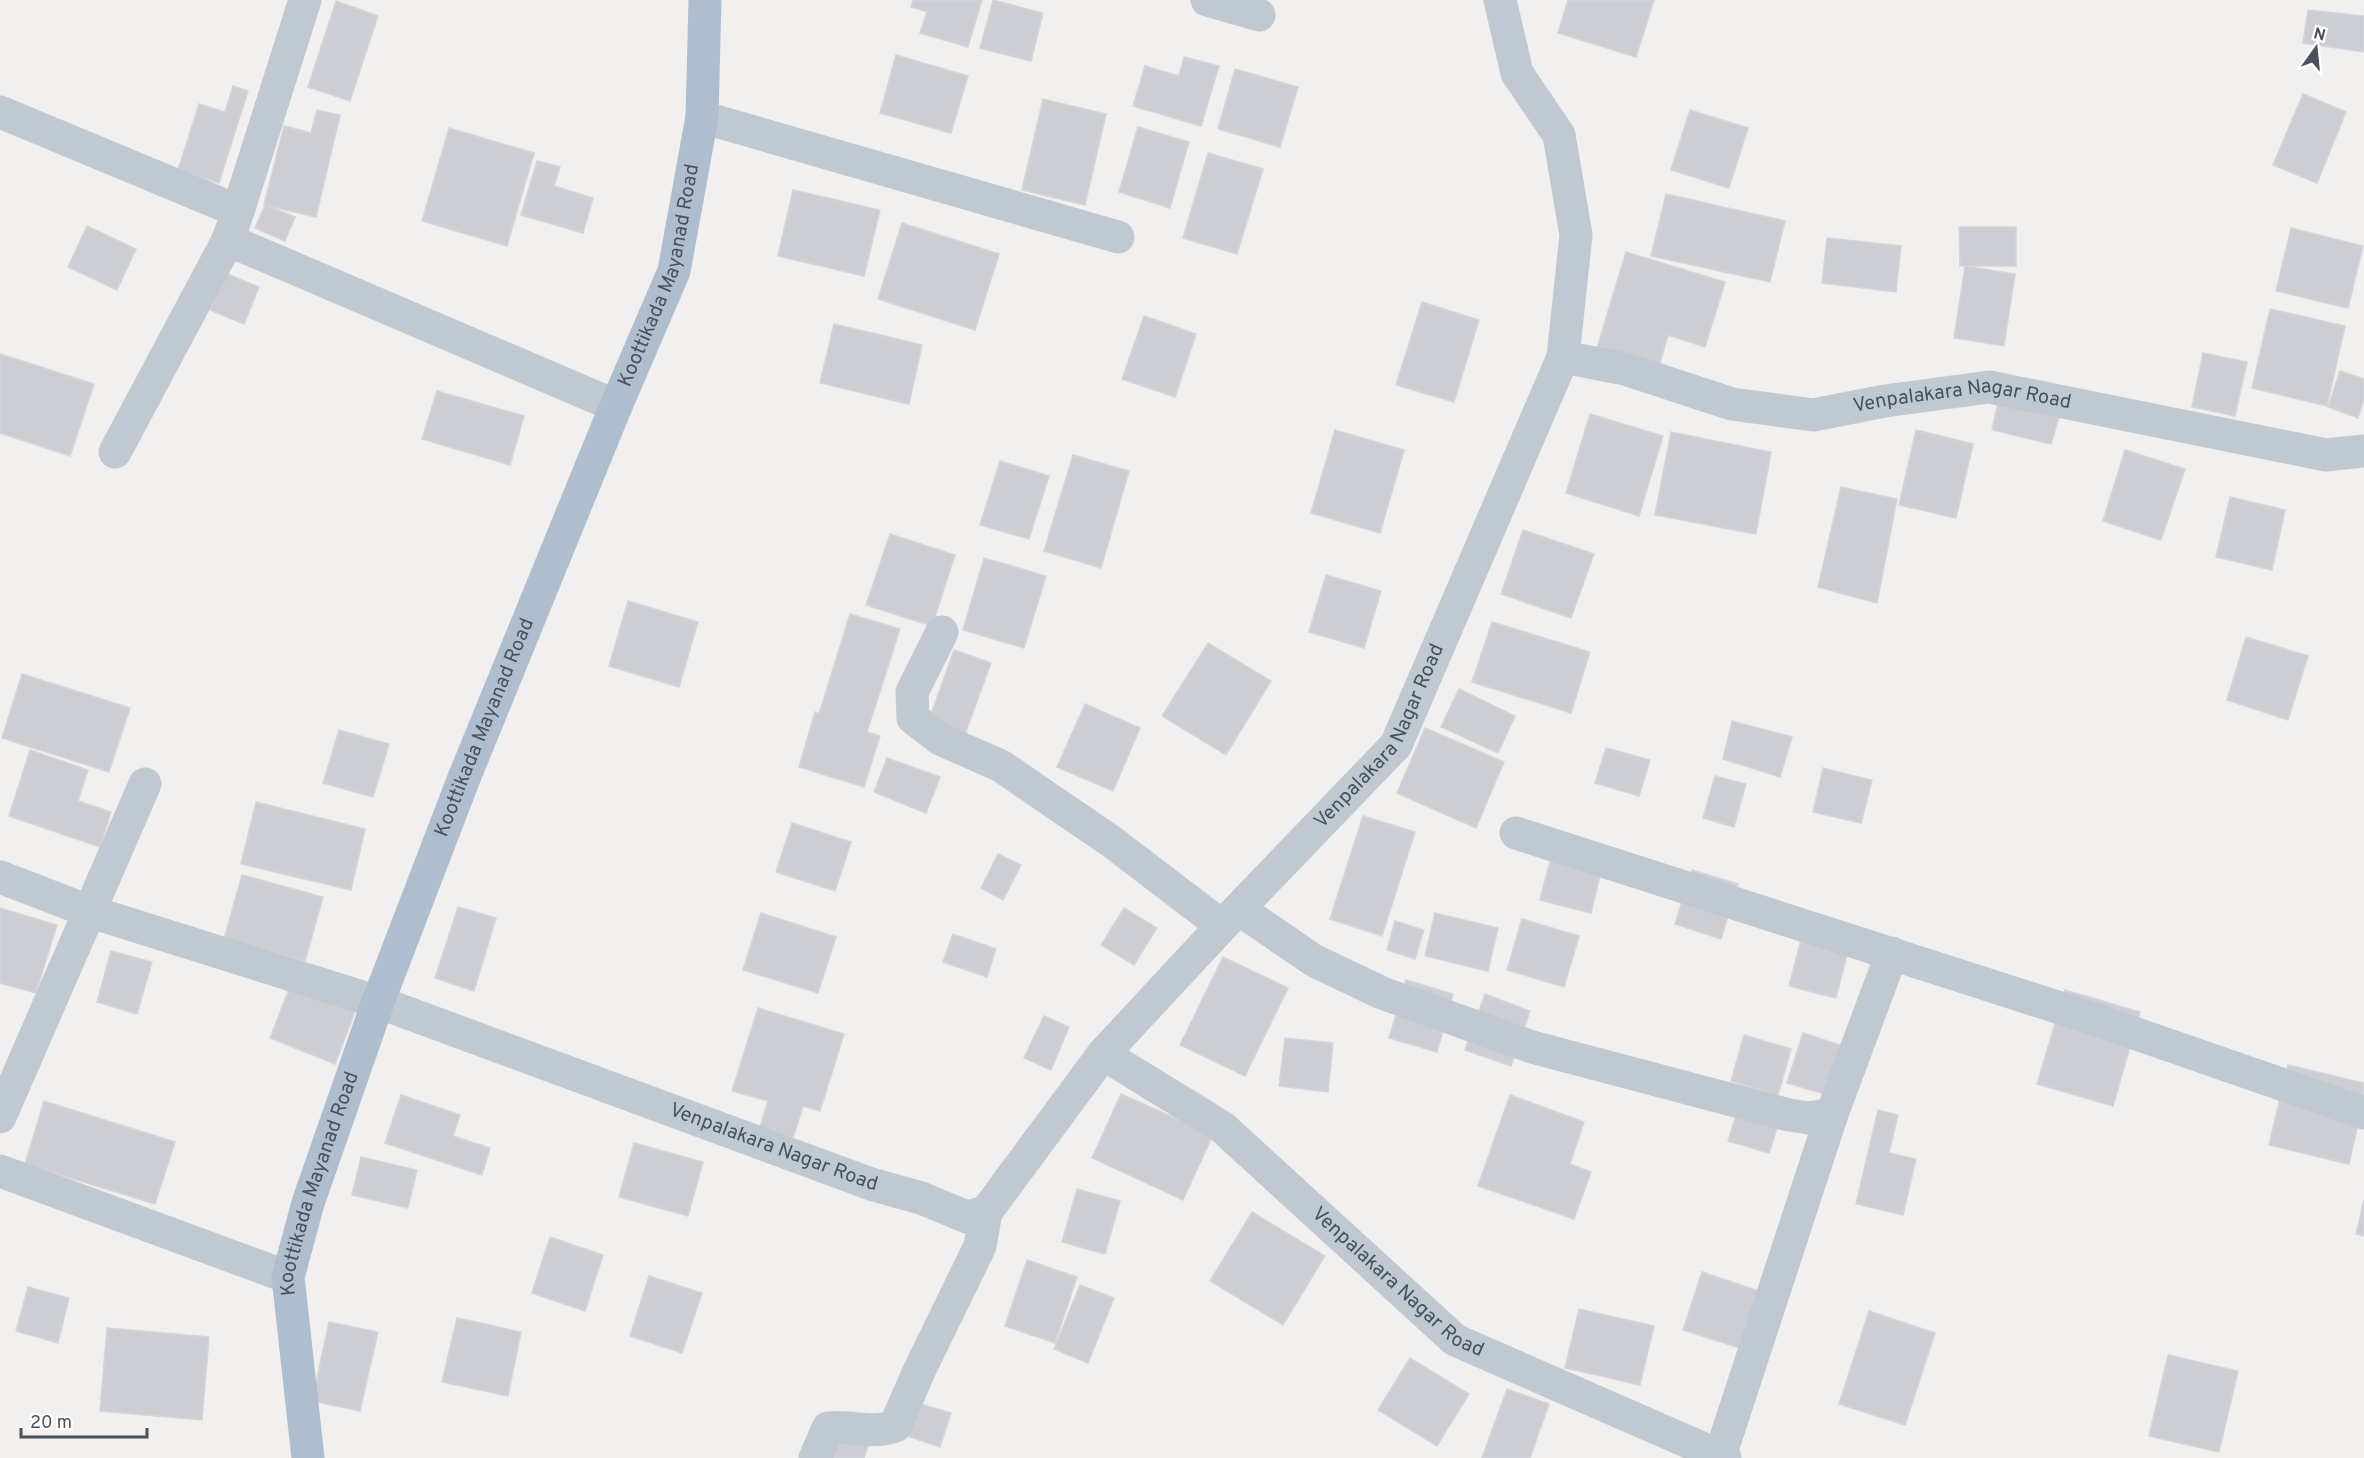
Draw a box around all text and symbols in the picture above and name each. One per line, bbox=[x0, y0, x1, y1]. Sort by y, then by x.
north arrow bbox=[2286, 18, 2346, 78]
text: N bbox=[2311, 24, 2328, 47]
street label: Koottikada Mayanad Road bbox=[613, 162, 706, 391]
street label: Venpalakara Nagar Road bbox=[1851, 374, 2073, 420]
street label: Koottikada Mayanad Road bbox=[430, 615, 541, 841]
street label: Venpalakara Nagar Road bbox=[1309, 640, 1451, 835]
street label: Koottikada Mayanad Road bbox=[274, 1068, 366, 1297]
street label: Venpalakara Nagar Road bbox=[666, 1098, 881, 1198]
street label: Venpalakara Nagar Road bbox=[1306, 1202, 1488, 1364]
scale bar bbox=[21, 1401, 147, 1439]
text: 20 m bbox=[30, 1412, 72, 1435]

